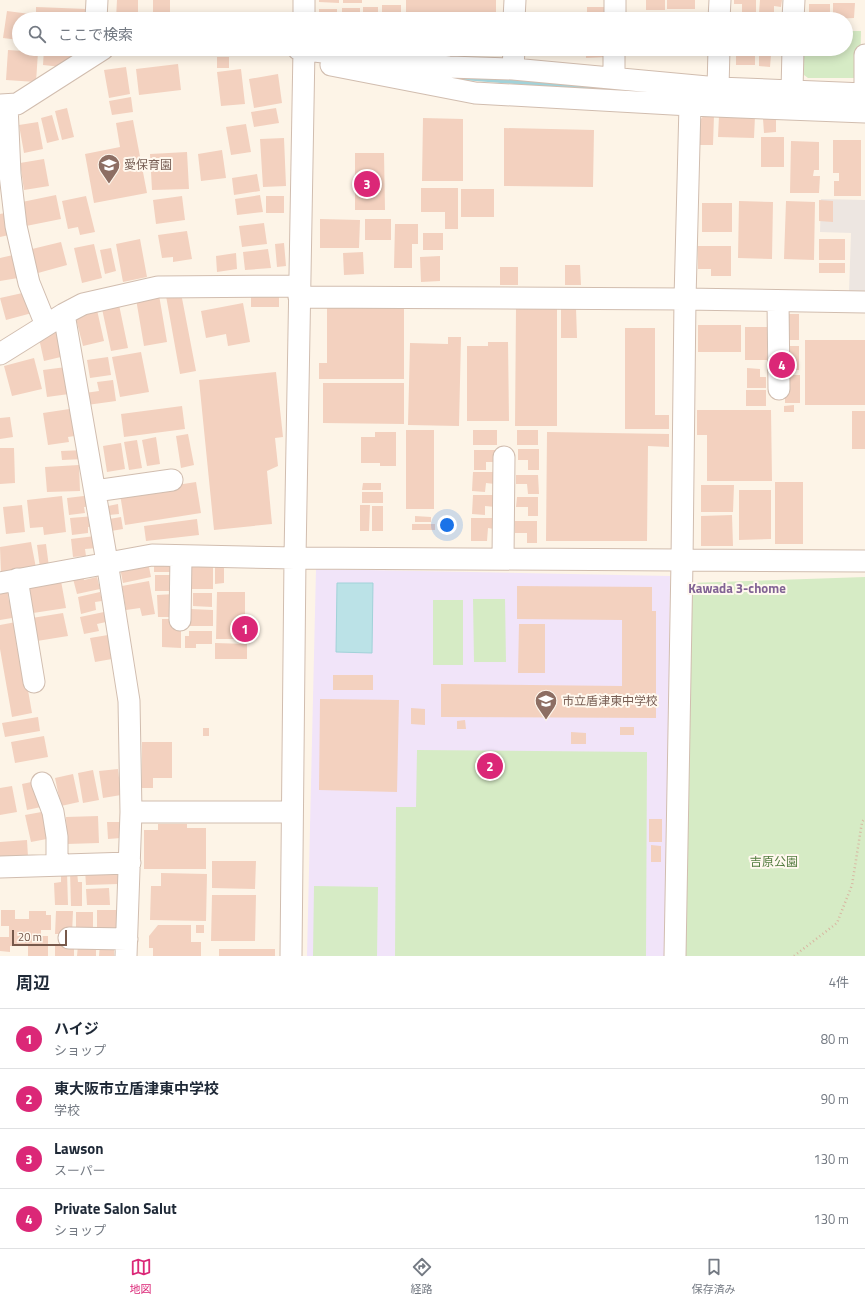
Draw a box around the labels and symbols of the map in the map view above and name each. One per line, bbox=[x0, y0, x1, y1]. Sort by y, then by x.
school or university icon: 愛保育園 bbox=[96, 152, 122, 185]
place label: 愛保育園 bbox=[124, 155, 172, 174]
pin: 3 bbox=[354, 169, 380, 199]
pin: 4 bbox=[769, 350, 795, 380]
your location bbox=[437, 515, 457, 535]
district label: Kawada 3-chome bbox=[688, 578, 786, 598]
pin: 1 bbox=[232, 614, 258, 644]
school or university icon: 市立盾津東中学校 bbox=[533, 688, 559, 721]
place label: 市立盾津東中学校 bbox=[562, 691, 658, 710]
pin: 2 bbox=[477, 751, 503, 781]
park label: 吉原公園 bbox=[750, 852, 798, 871]
scale bar bbox=[12, 928, 67, 947]

